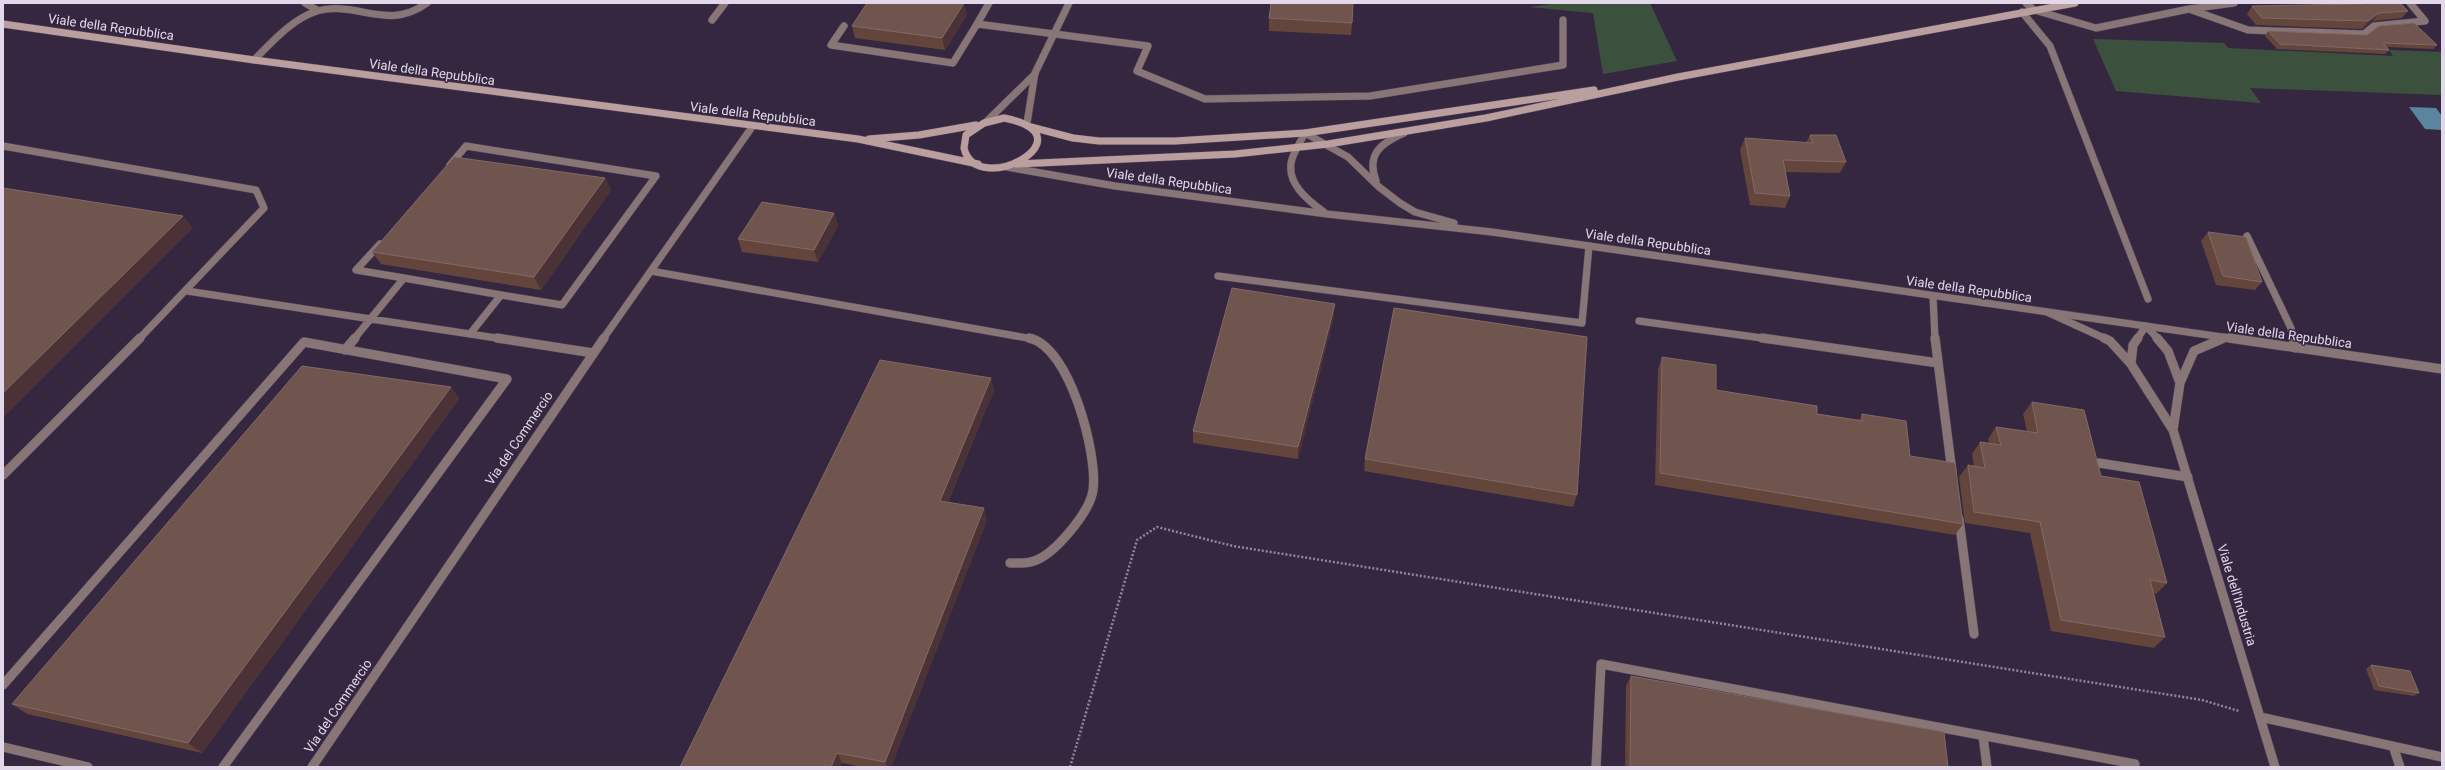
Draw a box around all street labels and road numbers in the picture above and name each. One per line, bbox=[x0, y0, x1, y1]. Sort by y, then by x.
street label: Viale della Repubblica bbox=[47, 11, 175, 43]
street label: Viale della Repubblica bbox=[368, 56, 496, 88]
street label: Viale della Repubblica bbox=[689, 99, 817, 129]
street label: Viale della Repubblica bbox=[1105, 165, 1233, 197]
street label: Viale della Repubblica bbox=[1584, 226, 1712, 258]
street label: Viale della Repubblica bbox=[1905, 273, 2033, 305]
street label: Viale della Repubblica bbox=[2225, 319, 2353, 351]
street label: Via del Commercio bbox=[482, 388, 556, 488]
street label: Viale dell'Industria bbox=[2214, 542, 2260, 648]
street label: Via del Commercio bbox=[301, 656, 375, 756]

